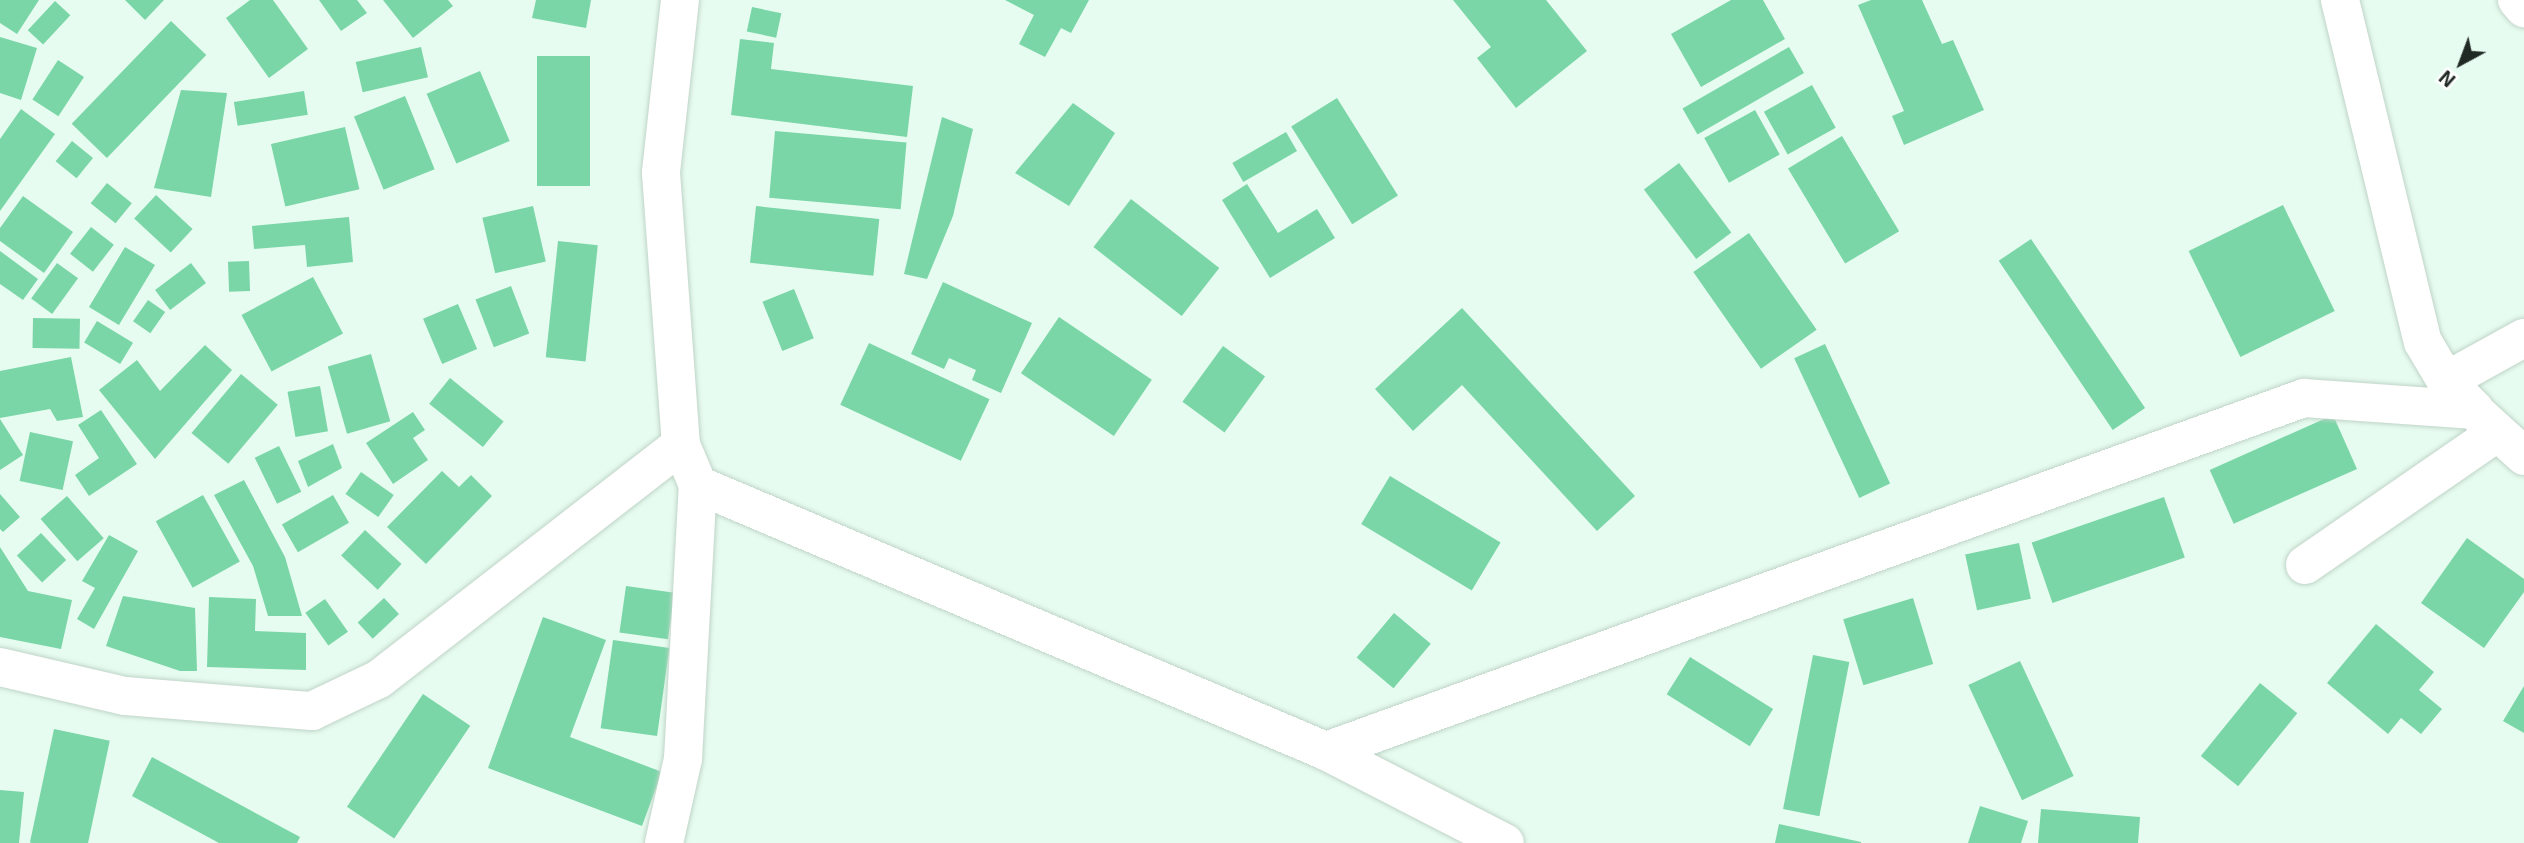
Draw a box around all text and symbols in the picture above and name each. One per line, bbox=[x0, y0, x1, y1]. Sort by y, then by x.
north arrow bbox=[2426, 28, 2496, 98]
text: N bbox=[2434, 66, 2460, 92]

